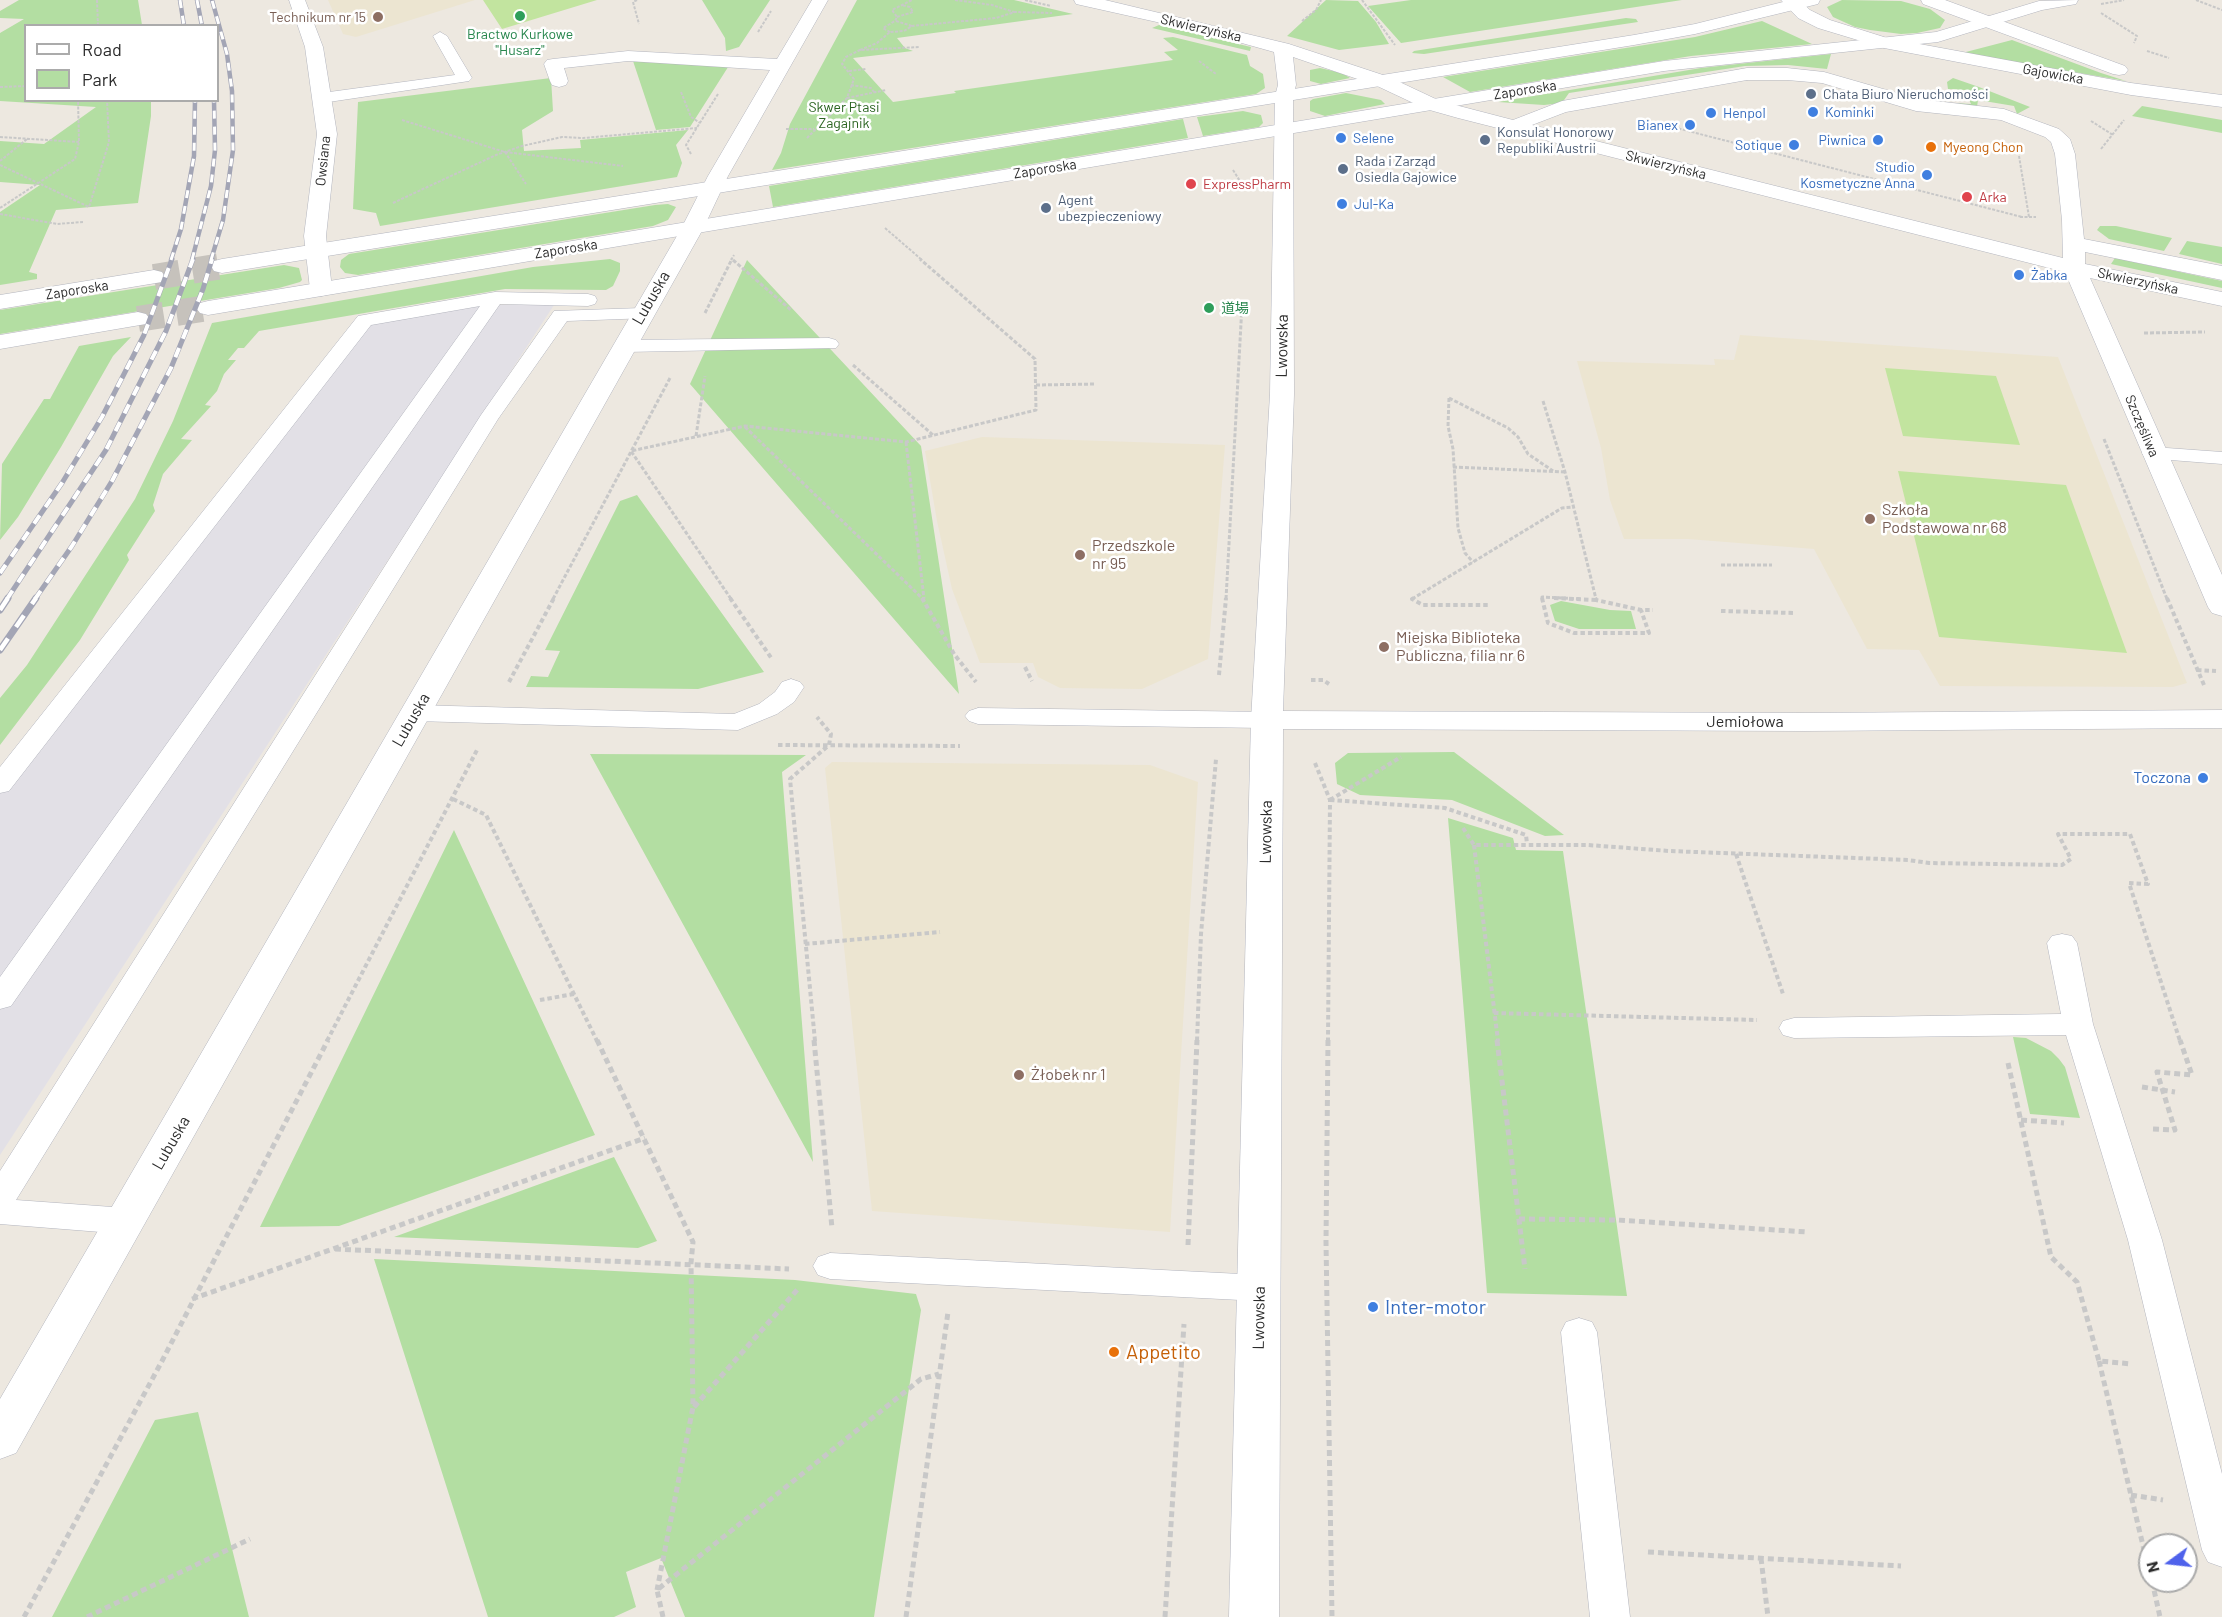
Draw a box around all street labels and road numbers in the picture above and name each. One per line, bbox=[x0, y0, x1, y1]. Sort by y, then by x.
street label: Skwierzyńska bbox=[1159, 11, 1243, 45]
street label: Gajowicka bbox=[2021, 60, 2085, 88]
street label: Zaporoska bbox=[1492, 77, 1558, 103]
street label: Owsiana bbox=[312, 135, 334, 187]
street label: Skwierzyńska bbox=[1624, 147, 1708, 183]
street label: Zaporoska bbox=[1012, 156, 1078, 182]
street label: Zaporoska bbox=[533, 236, 599, 262]
street label: Skwierzyńska bbox=[2096, 264, 2180, 298]
street label: Lubuska bbox=[628, 268, 674, 328]
street label: Zaporoska bbox=[44, 277, 110, 303]
street label: Lwowska bbox=[1272, 314, 1292, 378]
street label: Szczęśliwa bbox=[2121, 392, 2163, 460]
street label: Lubuska bbox=[388, 690, 434, 750]
street label: Jemiołowa bbox=[1706, 712, 1784, 732]
street label: Lwowska bbox=[1256, 800, 1276, 864]
street label: Lubuska bbox=[148, 1113, 194, 1173]
street label: Lwowska bbox=[1249, 1286, 1269, 1350]

